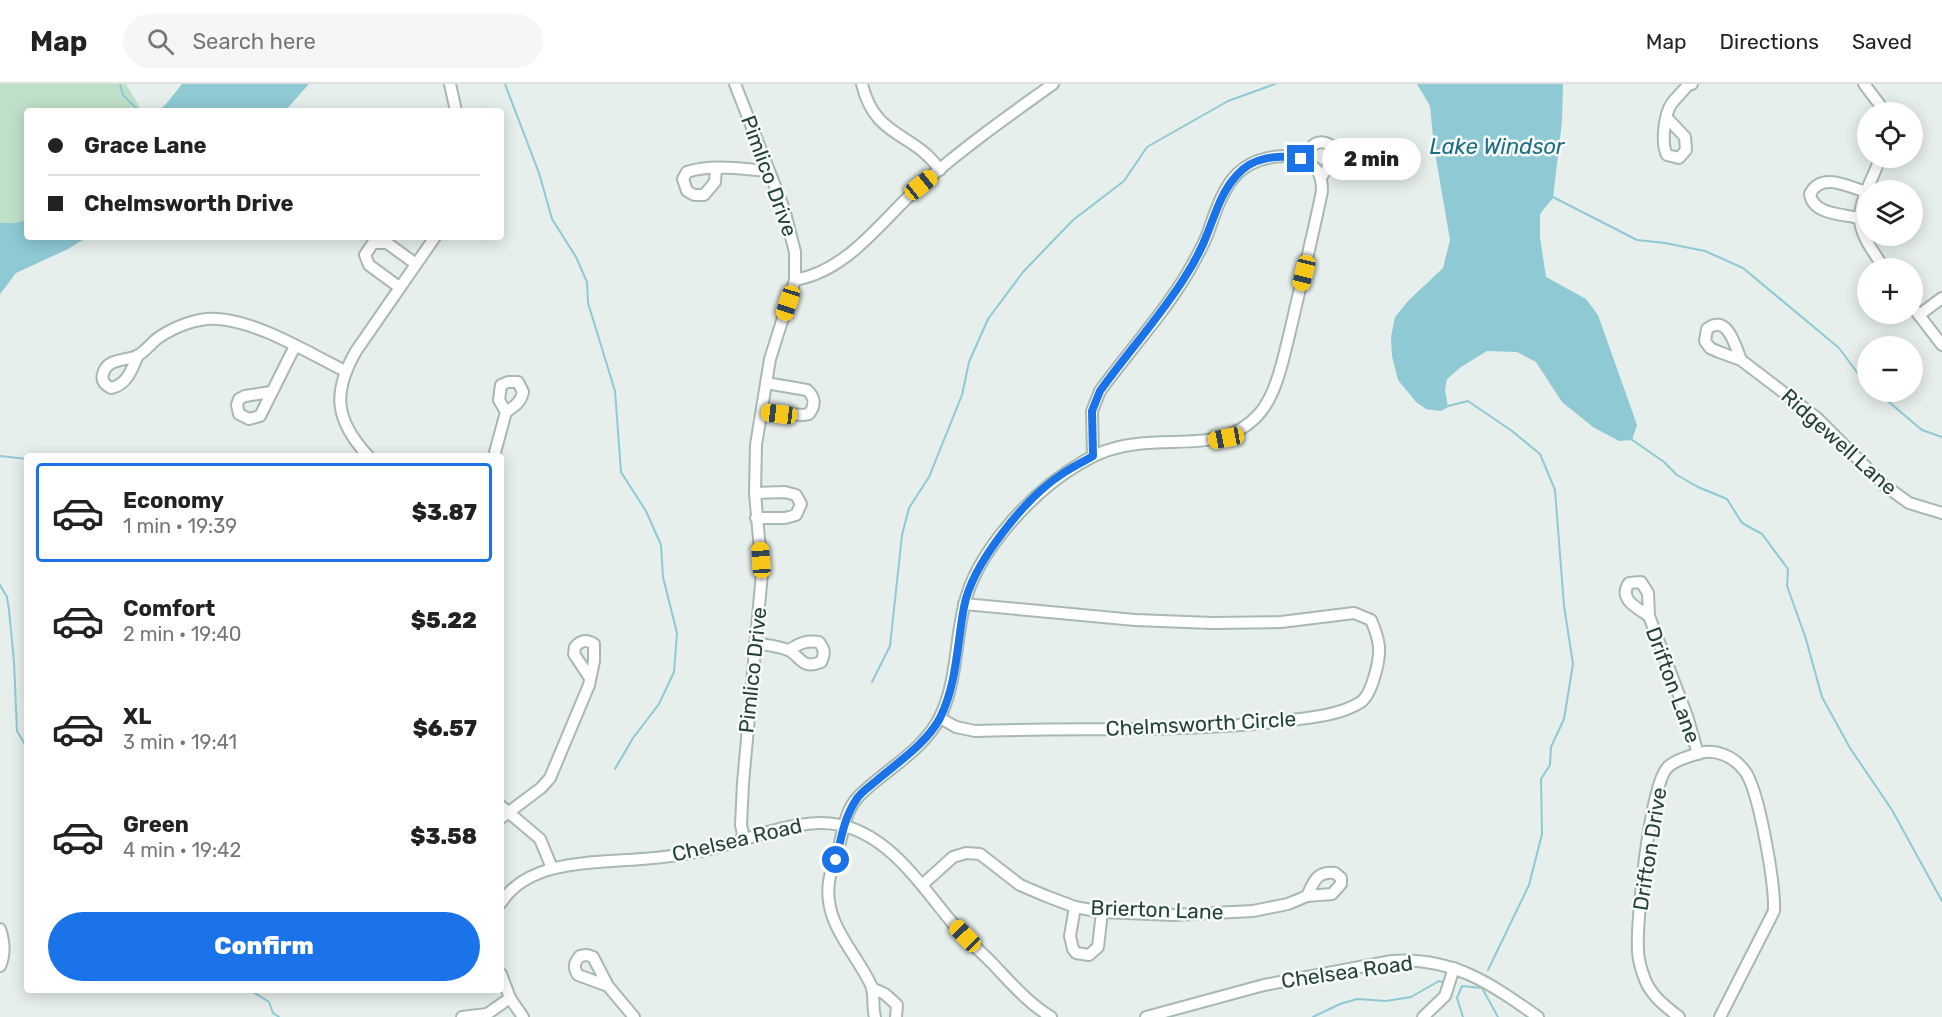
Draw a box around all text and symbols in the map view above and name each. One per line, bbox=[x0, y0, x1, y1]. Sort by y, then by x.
search box bbox=[123, 14, 543, 68]
text: Map bbox=[30, 25, 87, 58]
icon: search bbox=[144, 25, 177, 58]
text: Search here bbox=[192, 28, 316, 55]
text: Map bbox=[1646, 29, 1687, 54]
text: Directions bbox=[1720, 29, 1819, 54]
text: Saved bbox=[1852, 29, 1912, 54]
map controls bbox=[1857, 102, 1923, 402]
button: locate bbox=[1857, 102, 1923, 168]
street label: Pimlico Drive bbox=[736, 112, 803, 240]
text: Grace Lane bbox=[84, 132, 207, 159]
water label: Lake Windsor bbox=[1429, 133, 1566, 160]
callout: 2 min bbox=[1322, 138, 1421, 180]
route end bbox=[1287, 145, 1314, 172]
text: 2 min bbox=[1344, 147, 1399, 171]
car bbox=[901, 167, 941, 203]
button: layers bbox=[1857, 180, 1923, 246]
text: Chelmsworth Drive bbox=[84, 190, 294, 217]
car bbox=[1291, 253, 1317, 293]
button: + bbox=[1857, 258, 1923, 324]
car bbox=[774, 283, 802, 323]
button: − bbox=[1857, 336, 1923, 402]
street label: Ridgewell Lane bbox=[1776, 383, 1902, 500]
car bbox=[760, 403, 798, 425]
car bbox=[1207, 426, 1245, 450]
icon: car bbox=[51, 486, 105, 540]
text: Economy bbox=[123, 487, 224, 514]
text: $3.87 bbox=[412, 499, 477, 526]
text: 1 min · 19:39 bbox=[123, 514, 237, 538]
car bbox=[751, 541, 771, 579]
icon: car bbox=[51, 594, 105, 648]
text: Comfort bbox=[123, 595, 215, 622]
street label: Pimlico Drive bbox=[733, 606, 772, 734]
text: $5.22 bbox=[411, 607, 477, 634]
text: 2 min · 19:40 bbox=[123, 622, 241, 646]
street label: Drifton Lane bbox=[1641, 623, 1706, 746]
icon: car bbox=[51, 702, 105, 756]
text: XL bbox=[123, 703, 151, 730]
street label: Chelmsworth Circle bbox=[1105, 706, 1297, 741]
text: $6.57 bbox=[413, 715, 477, 742]
text: 3 min · 19:41 bbox=[123, 730, 237, 754]
street label: Drifton Drive bbox=[1627, 786, 1672, 912]
icon: car bbox=[51, 810, 105, 864]
text: Green bbox=[123, 811, 189, 838]
street label: Chelsea Road bbox=[669, 812, 804, 867]
text: $3.58 bbox=[410, 823, 477, 850]
text: 4 min · 19:42 bbox=[123, 838, 241, 862]
route start bbox=[822, 846, 849, 873]
street label: Brierton Lane bbox=[1090, 895, 1224, 924]
button: Confirm bbox=[48, 912, 480, 981]
car bbox=[946, 917, 984, 955]
street label: Chelsea Road bbox=[1280, 950, 1414, 993]

